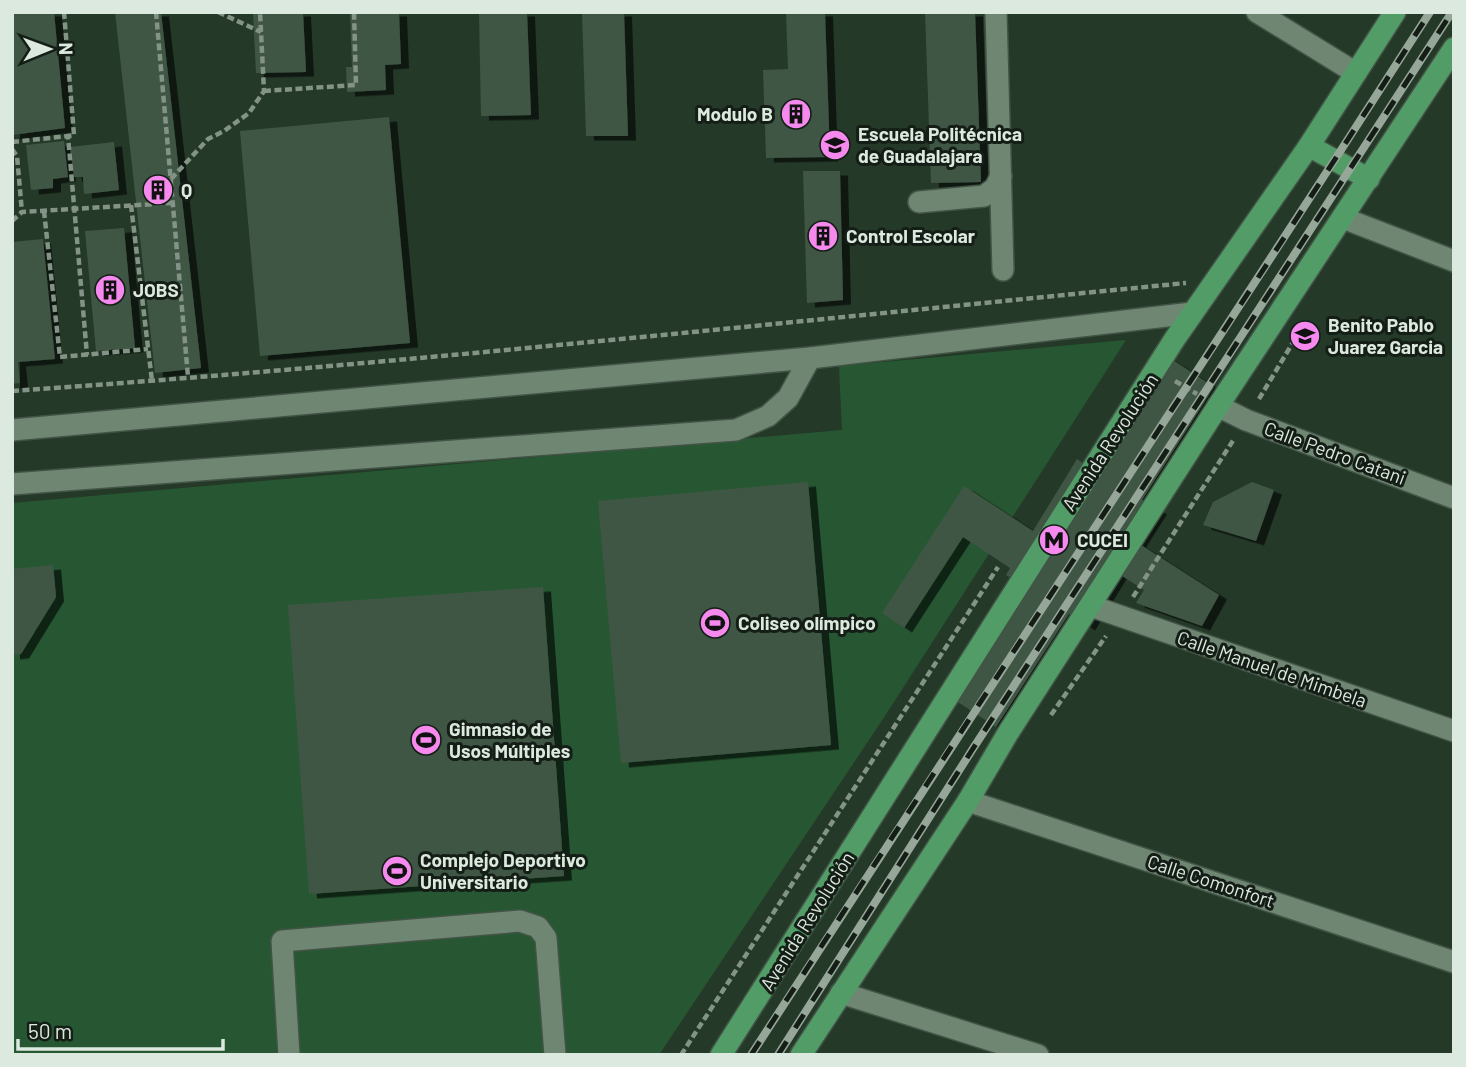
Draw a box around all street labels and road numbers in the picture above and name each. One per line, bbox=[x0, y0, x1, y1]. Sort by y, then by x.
street label: Avenida Revolución bbox=[1057, 369, 1163, 515]
street label: Calle Pedro Catani bbox=[1261, 416, 1409, 489]
street label: Calle Manuel de Mimbela bbox=[1174, 625, 1370, 712]
street label: Avenida Revolución bbox=[755, 847, 858, 994]
street label: Calle Comonfort bbox=[1145, 849, 1278, 912]

